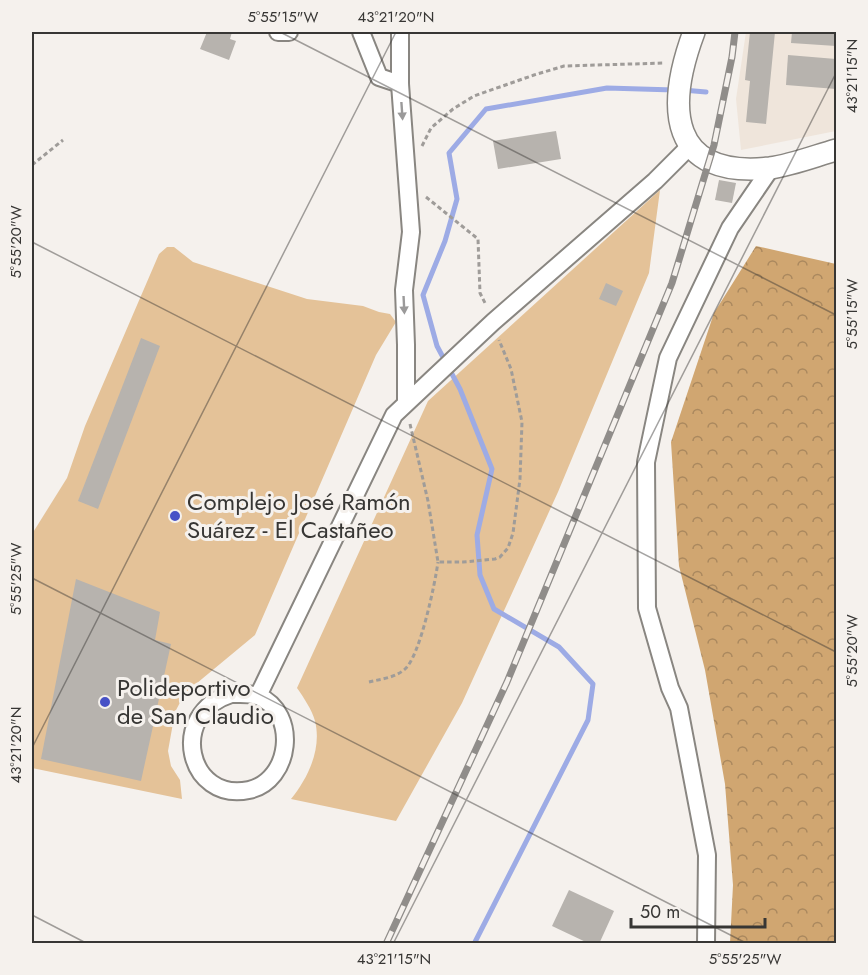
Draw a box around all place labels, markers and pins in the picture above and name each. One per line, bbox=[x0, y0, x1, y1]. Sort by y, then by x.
place label: Complejo José Ramón Suárez - El Castañeo bbox=[187, 484, 411, 547]
marker: Complejo José Ramón Suárez - El Castañeo bbox=[168, 509, 182, 523]
place label: Polideportivo de San Claudio bbox=[117, 670, 274, 733]
marker: Polideportivo de San Claudio bbox=[98, 695, 112, 709]

